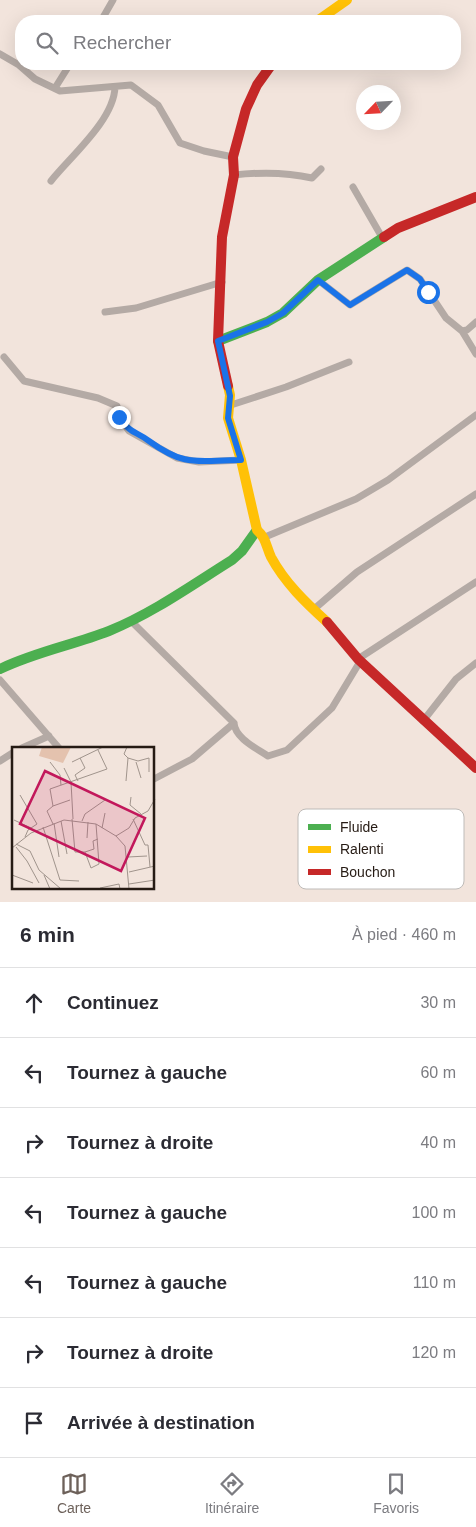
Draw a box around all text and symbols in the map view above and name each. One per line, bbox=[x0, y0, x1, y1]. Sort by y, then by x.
search box bbox=[15, 15, 461, 70]
icon: search bbox=[33, 29, 61, 57]
text: Rechercher bbox=[73, 32, 171, 53]
north arrow bbox=[356, 85, 401, 130]
route start bbox=[417, 281, 440, 304]
route end bbox=[108, 406, 131, 429]
inset map bbox=[12, 747, 155, 889]
legend bbox=[298, 809, 464, 889]
text: Fluide bbox=[340, 819, 378, 835]
text: Ralenti bbox=[340, 841, 384, 857]
text: Bouchon bbox=[340, 864, 395, 880]
text: 6 min bbox=[20, 923, 75, 946]
text: À pied · 460 m bbox=[352, 926, 456, 943]
icon: ahead bbox=[20, 989, 48, 1017]
text: Continuez bbox=[67, 992, 159, 1013]
text: 30 m bbox=[420, 994, 456, 1011]
icon: left bbox=[20, 1059, 48, 1087]
text: Tournez à gauche bbox=[67, 1062, 227, 1083]
text: 60 m bbox=[420, 1064, 456, 1081]
icon: right bbox=[20, 1129, 48, 1157]
text: Tournez à droite bbox=[67, 1132, 213, 1153]
text: 40 m bbox=[420, 1134, 456, 1151]
icon: left bbox=[20, 1199, 48, 1227]
text: Tournez à gauche bbox=[67, 1202, 227, 1223]
text: 100 m bbox=[412, 1204, 456, 1221]
icon: left bbox=[20, 1269, 48, 1297]
text: Tournez à gauche bbox=[67, 1272, 227, 1293]
text: 110 m bbox=[413, 1274, 456, 1291]
icon: right bbox=[20, 1339, 48, 1367]
text: Tournez à droite bbox=[67, 1342, 213, 1363]
text: 120 m bbox=[412, 1344, 456, 1361]
icon: arrive bbox=[20, 1409, 48, 1437]
text: Arrivée à destination bbox=[67, 1412, 255, 1433]
tab: Carte bbox=[57, 1470, 91, 1516]
tab: Itinéraire bbox=[205, 1470, 259, 1516]
tab: Favoris bbox=[373, 1470, 419, 1516]

